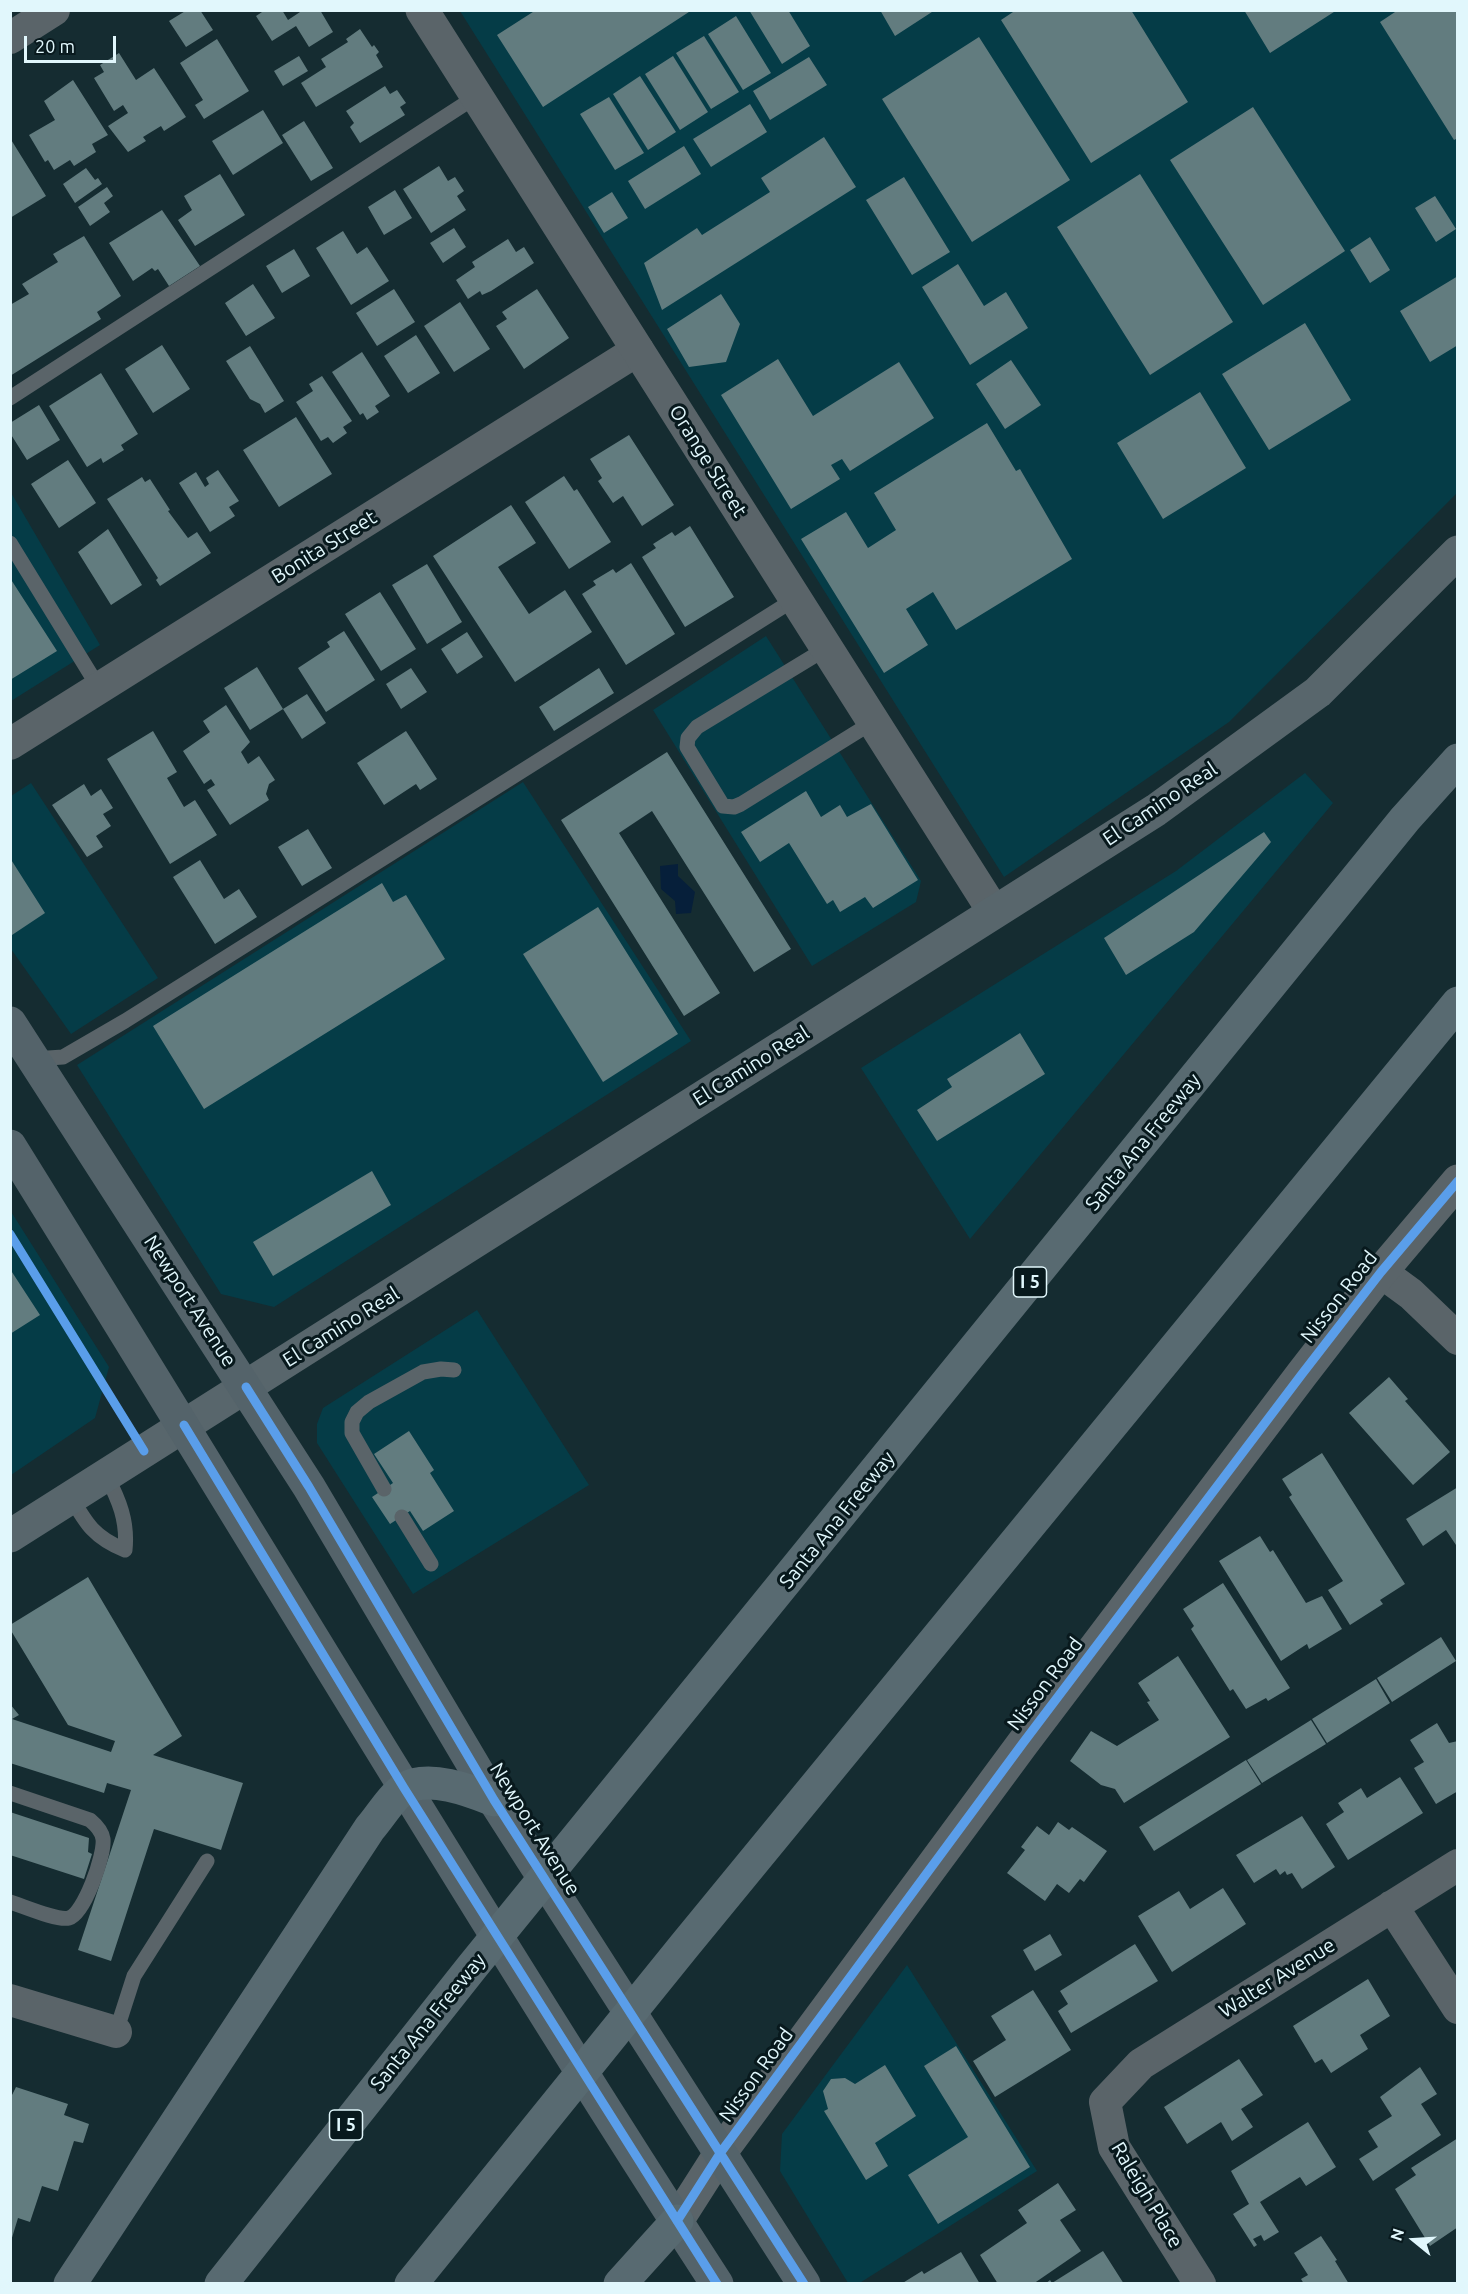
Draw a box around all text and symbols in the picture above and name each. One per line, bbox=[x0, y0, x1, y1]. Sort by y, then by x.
scale bar bbox=[27, 24, 118, 62]
text: 20 m bbox=[35, 36, 75, 56]
street label: Orange Street bbox=[664, 400, 752, 522]
street label: Bonita Street bbox=[267, 505, 381, 589]
street label: El Camino Real bbox=[1098, 757, 1222, 851]
street label: El Camino Real bbox=[689, 1021, 813, 1111]
street label: Santa Ana Freeway bbox=[1080, 1069, 1206, 1215]
street label: Newport Avenue bbox=[139, 1231, 241, 1371]
street label: Nisson Road bbox=[1296, 1246, 1382, 1348]
road number: I 5 bbox=[1014, 1267, 1046, 1297]
street label: El Camino Real bbox=[279, 1282, 403, 1372]
street label: Santa Ana Freeway bbox=[774, 1447, 900, 1593]
street label: Nisson Road bbox=[1002, 1633, 1088, 1735]
street label: Newport Avenue bbox=[485, 1758, 585, 1900]
street label: Walter Avenue bbox=[1215, 1933, 1339, 2023]
street label: Santa Ana Freeway bbox=[365, 1949, 491, 2095]
street label: Nisson Road bbox=[714, 2023, 798, 2127]
road number: I 5 bbox=[330, 2110, 362, 2140]
street label: Raleigh Place bbox=[1106, 2138, 1188, 2252]
north arrow bbox=[1384, 2210, 1444, 2270]
text: N bbox=[1386, 2226, 1407, 2243]

